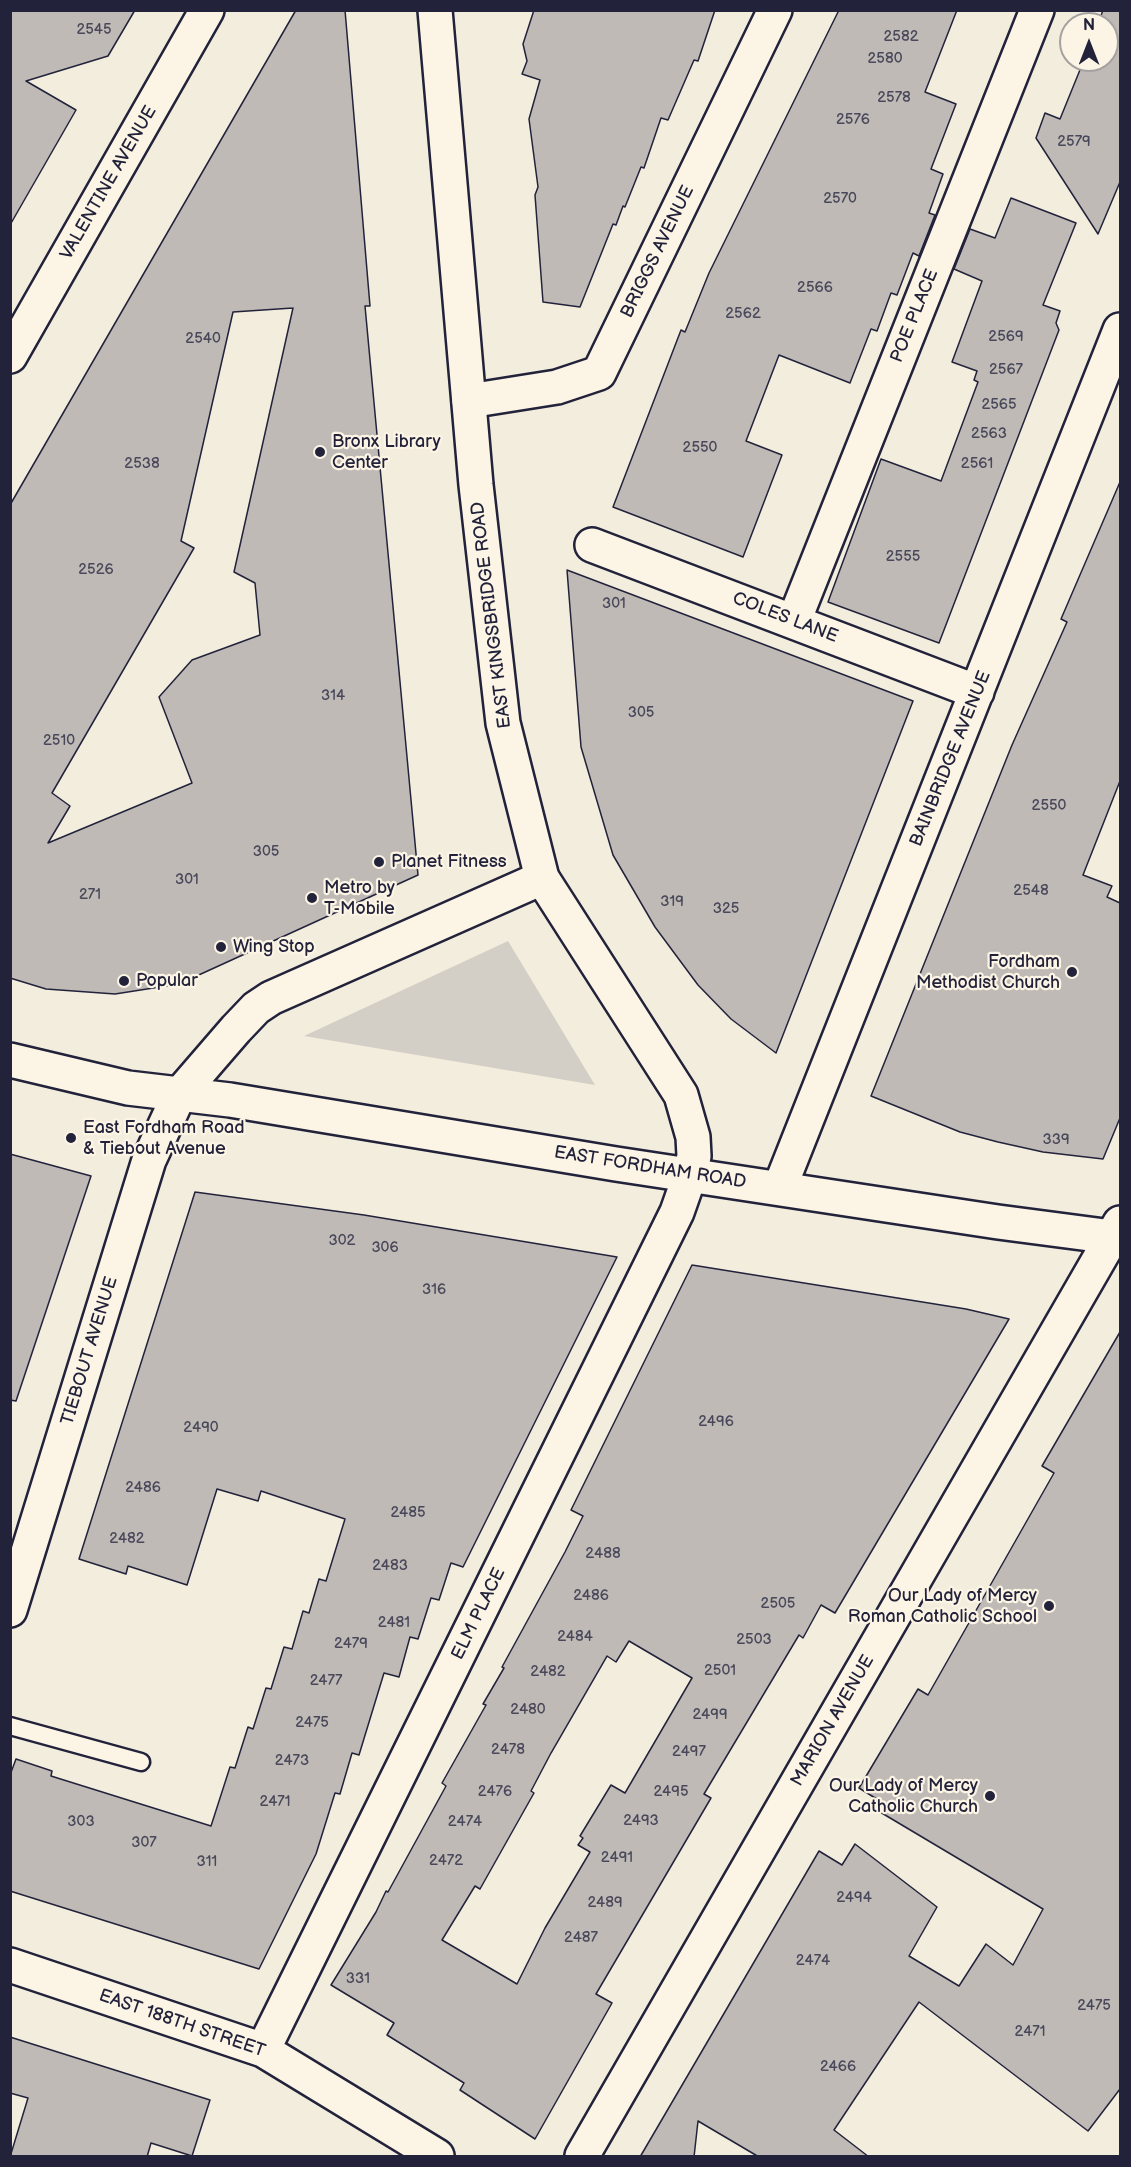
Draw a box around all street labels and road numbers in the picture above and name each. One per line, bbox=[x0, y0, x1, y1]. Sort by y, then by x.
street label: VALENTINE AVENUE bbox=[56, 102, 162, 264]
street label: BRIGGS AVENUE bbox=[617, 182, 699, 322]
street label: POE PLACE bbox=[887, 266, 943, 366]
street label: EAST KINGSBRIDGE ROAD bbox=[467, 500, 517, 730]
street label: COLES LANE bbox=[729, 588, 841, 648]
street label: BAINBRIDGE AVENUE bbox=[906, 668, 996, 850]
street label: EAST FORDHAM ROAD bbox=[552, 1142, 748, 1194]
street label: TIEBOUT AVENUE bbox=[57, 1274, 123, 1428]
street label: ELM PLACE bbox=[447, 1565, 511, 1663]
street label: MARION AVENUE bbox=[787, 1651, 879, 1791]
street label: EAST 188TH STREET bbox=[96, 1985, 268, 2063]

